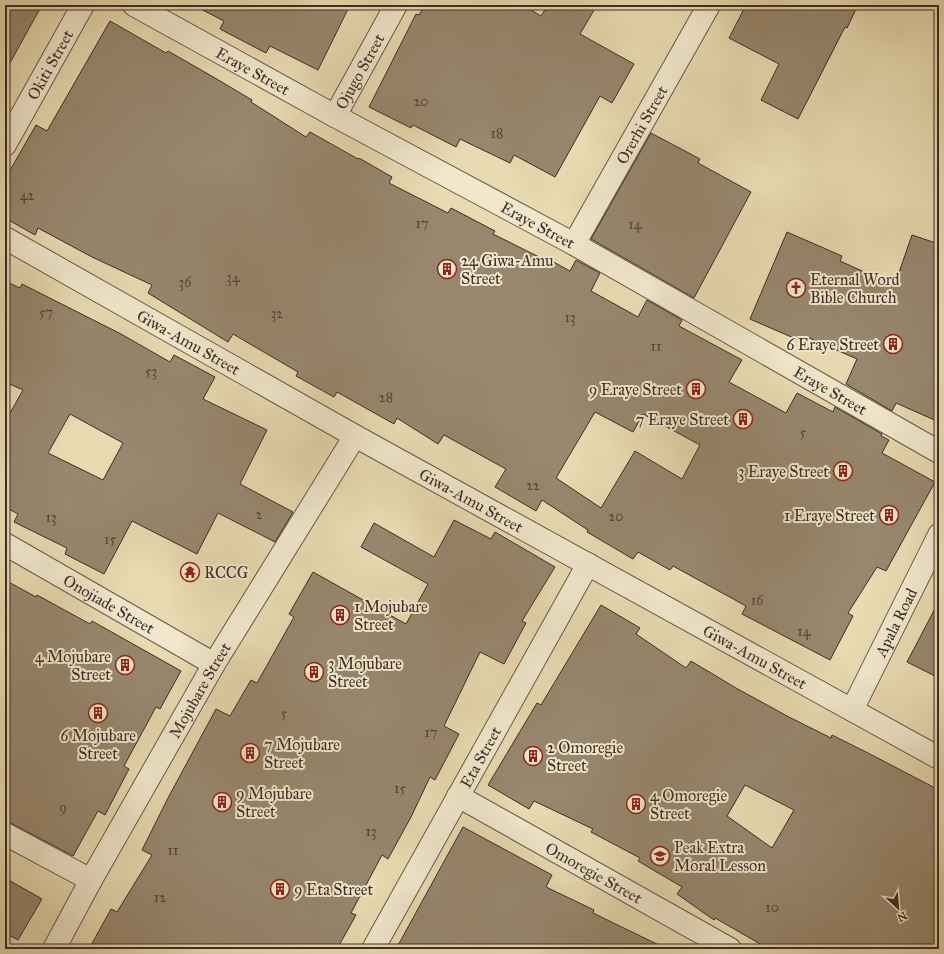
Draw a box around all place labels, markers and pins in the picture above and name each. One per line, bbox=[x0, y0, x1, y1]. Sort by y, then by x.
place label: 24 Giwa-Amu Street bbox=[461, 251, 554, 288]
building icon: 24 Giwa-Amu Street bbox=[436, 258, 458, 280]
place label: Eternal Word Bible Church bbox=[810, 270, 900, 307]
church icon: Eternal Word Bible Church bbox=[785, 277, 807, 299]
building icon: 6 Eraye Street bbox=[882, 333, 904, 355]
place label: 6 Eraye Street bbox=[786, 335, 879, 354]
building icon: 9 Eraye Street bbox=[685, 378, 707, 400]
place label: 9 Eraye Street bbox=[589, 380, 682, 399]
building icon: 7 Eraye Street bbox=[732, 408, 754, 430]
place label: 7 Eraye Street bbox=[636, 410, 729, 429]
building icon: 3 Eraye Street bbox=[832, 460, 854, 482]
place label: 3 Eraye Street bbox=[738, 462, 829, 481]
building icon: 1 Eraye Street bbox=[878, 504, 900, 526]
place label: 1 Eraye Street bbox=[784, 506, 875, 525]
temple icon: RCCG bbox=[179, 561, 201, 583]
place label: RCCG bbox=[204, 563, 249, 582]
place label: 1 Mojubare Street bbox=[354, 597, 428, 634]
building icon: 1 Mojubare Street bbox=[329, 604, 351, 626]
place label: 4 Mojubare Street bbox=[35, 647, 111, 684]
building icon: 4 Mojubare Street bbox=[114, 654, 136, 676]
place label: 3 Mojubare Street bbox=[328, 654, 402, 691]
building icon: 3 Mojubare Street bbox=[303, 661, 325, 683]
building icon: 6 Mojubare Street bbox=[87, 702, 109, 724]
place label: 6 Mojubare Street bbox=[60, 726, 136, 763]
place label: 7 Mojubare Street bbox=[264, 735, 340, 772]
place label: 2 Omoregie Street bbox=[547, 738, 623, 775]
building icon: 7 Mojubare Street bbox=[239, 742, 261, 764]
building icon: 2 Omoregie Street bbox=[522, 745, 544, 767]
place label: 9 Mojubare Street bbox=[236, 784, 312, 821]
place label: 4 Omoregie Street bbox=[650, 786, 727, 823]
building icon: 9 Mojubare Street bbox=[211, 791, 233, 813]
building icon: 4 Omoregie Street bbox=[625, 793, 647, 815]
place label: Peak Extra Moral Lesson bbox=[674, 838, 766, 875]
school or university icon: Peak Extra Moral Lesson bbox=[649, 845, 671, 867]
building icon: 9 Eta Street bbox=[269, 878, 291, 900]
place label: 9 Eta Street bbox=[294, 880, 373, 899]

